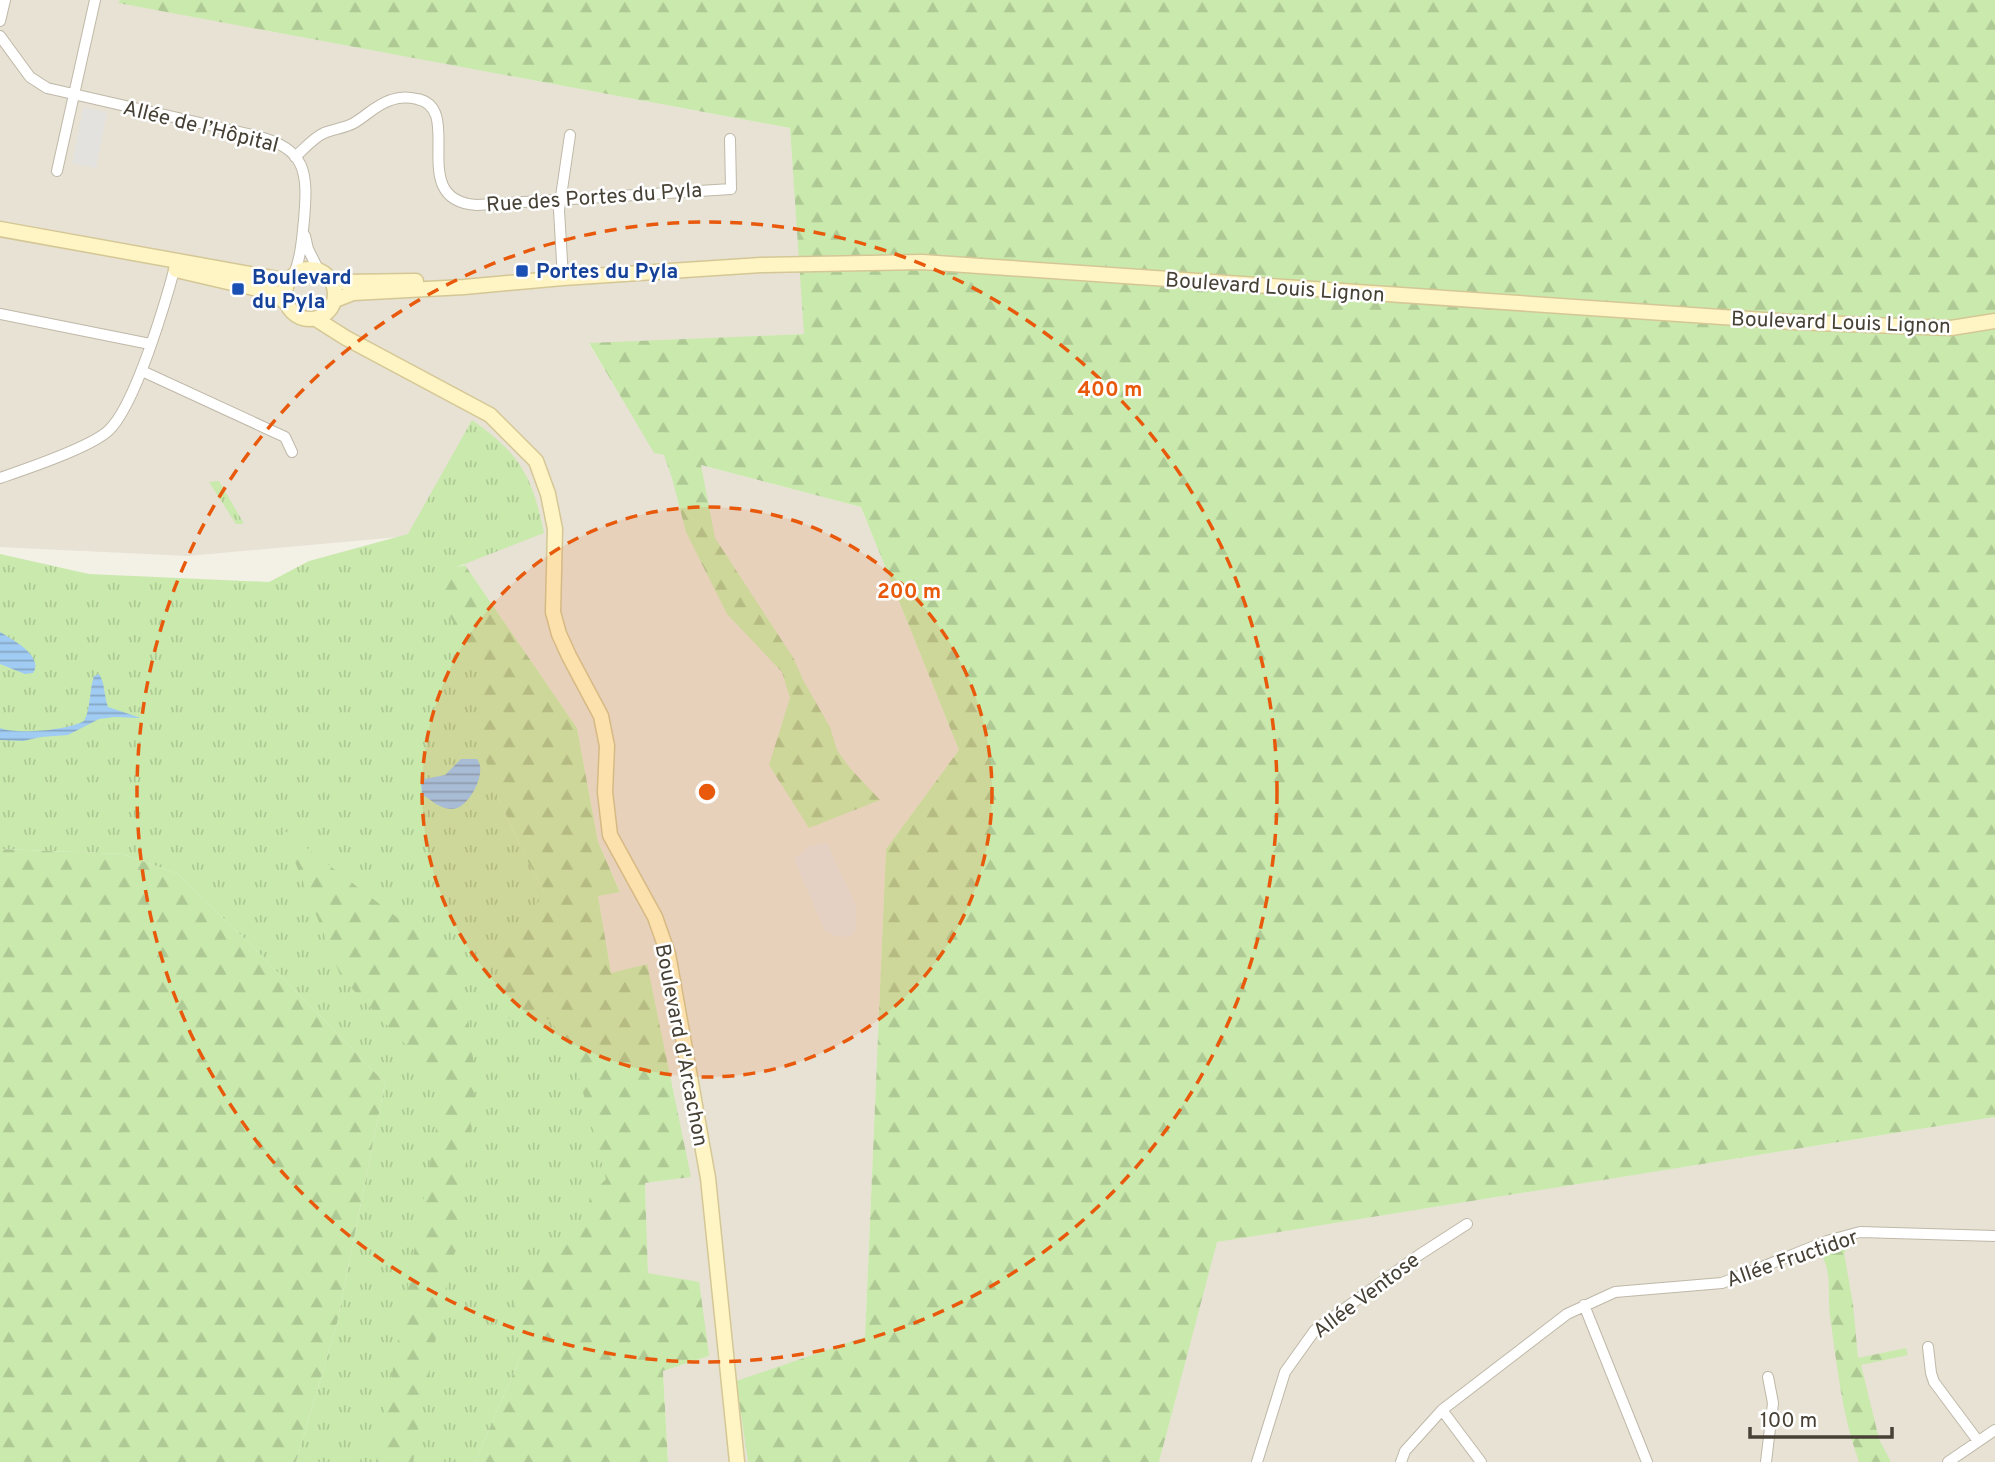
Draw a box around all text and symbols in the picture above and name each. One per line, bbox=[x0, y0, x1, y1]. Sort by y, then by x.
street label: Allée de l’Hôpital bbox=[120, 95, 281, 160]
street label: Rue des Portes du Pyla bbox=[485, 177, 703, 220]
place label: Portes du Pyla bbox=[536, 259, 678, 286]
marker: Portes du Pyla bbox=[514, 263, 530, 279]
place label: Boulevard du Pyla bbox=[252, 265, 352, 316]
street label: Boulevard Louis Lignon bbox=[1164, 267, 1386, 310]
marker: Boulevard du Pyla bbox=[230, 281, 246, 297]
street label: Boulevard Louis Lignon bbox=[1731, 306, 1951, 341]
text: 400 m bbox=[1078, 377, 1142, 404]
text: 200 m bbox=[877, 579, 941, 606]
centre of rings bbox=[695, 780, 719, 804]
street label: Boulevard d'Arcachon bbox=[648, 942, 713, 1149]
street label: Allée Fructidor bbox=[1723, 1224, 1862, 1295]
street label: Allée Ventose bbox=[1308, 1247, 1426, 1345]
scale bar bbox=[1750, 1396, 1892, 1440]
text: 100 m bbox=[1760, 1408, 1817, 1435]

